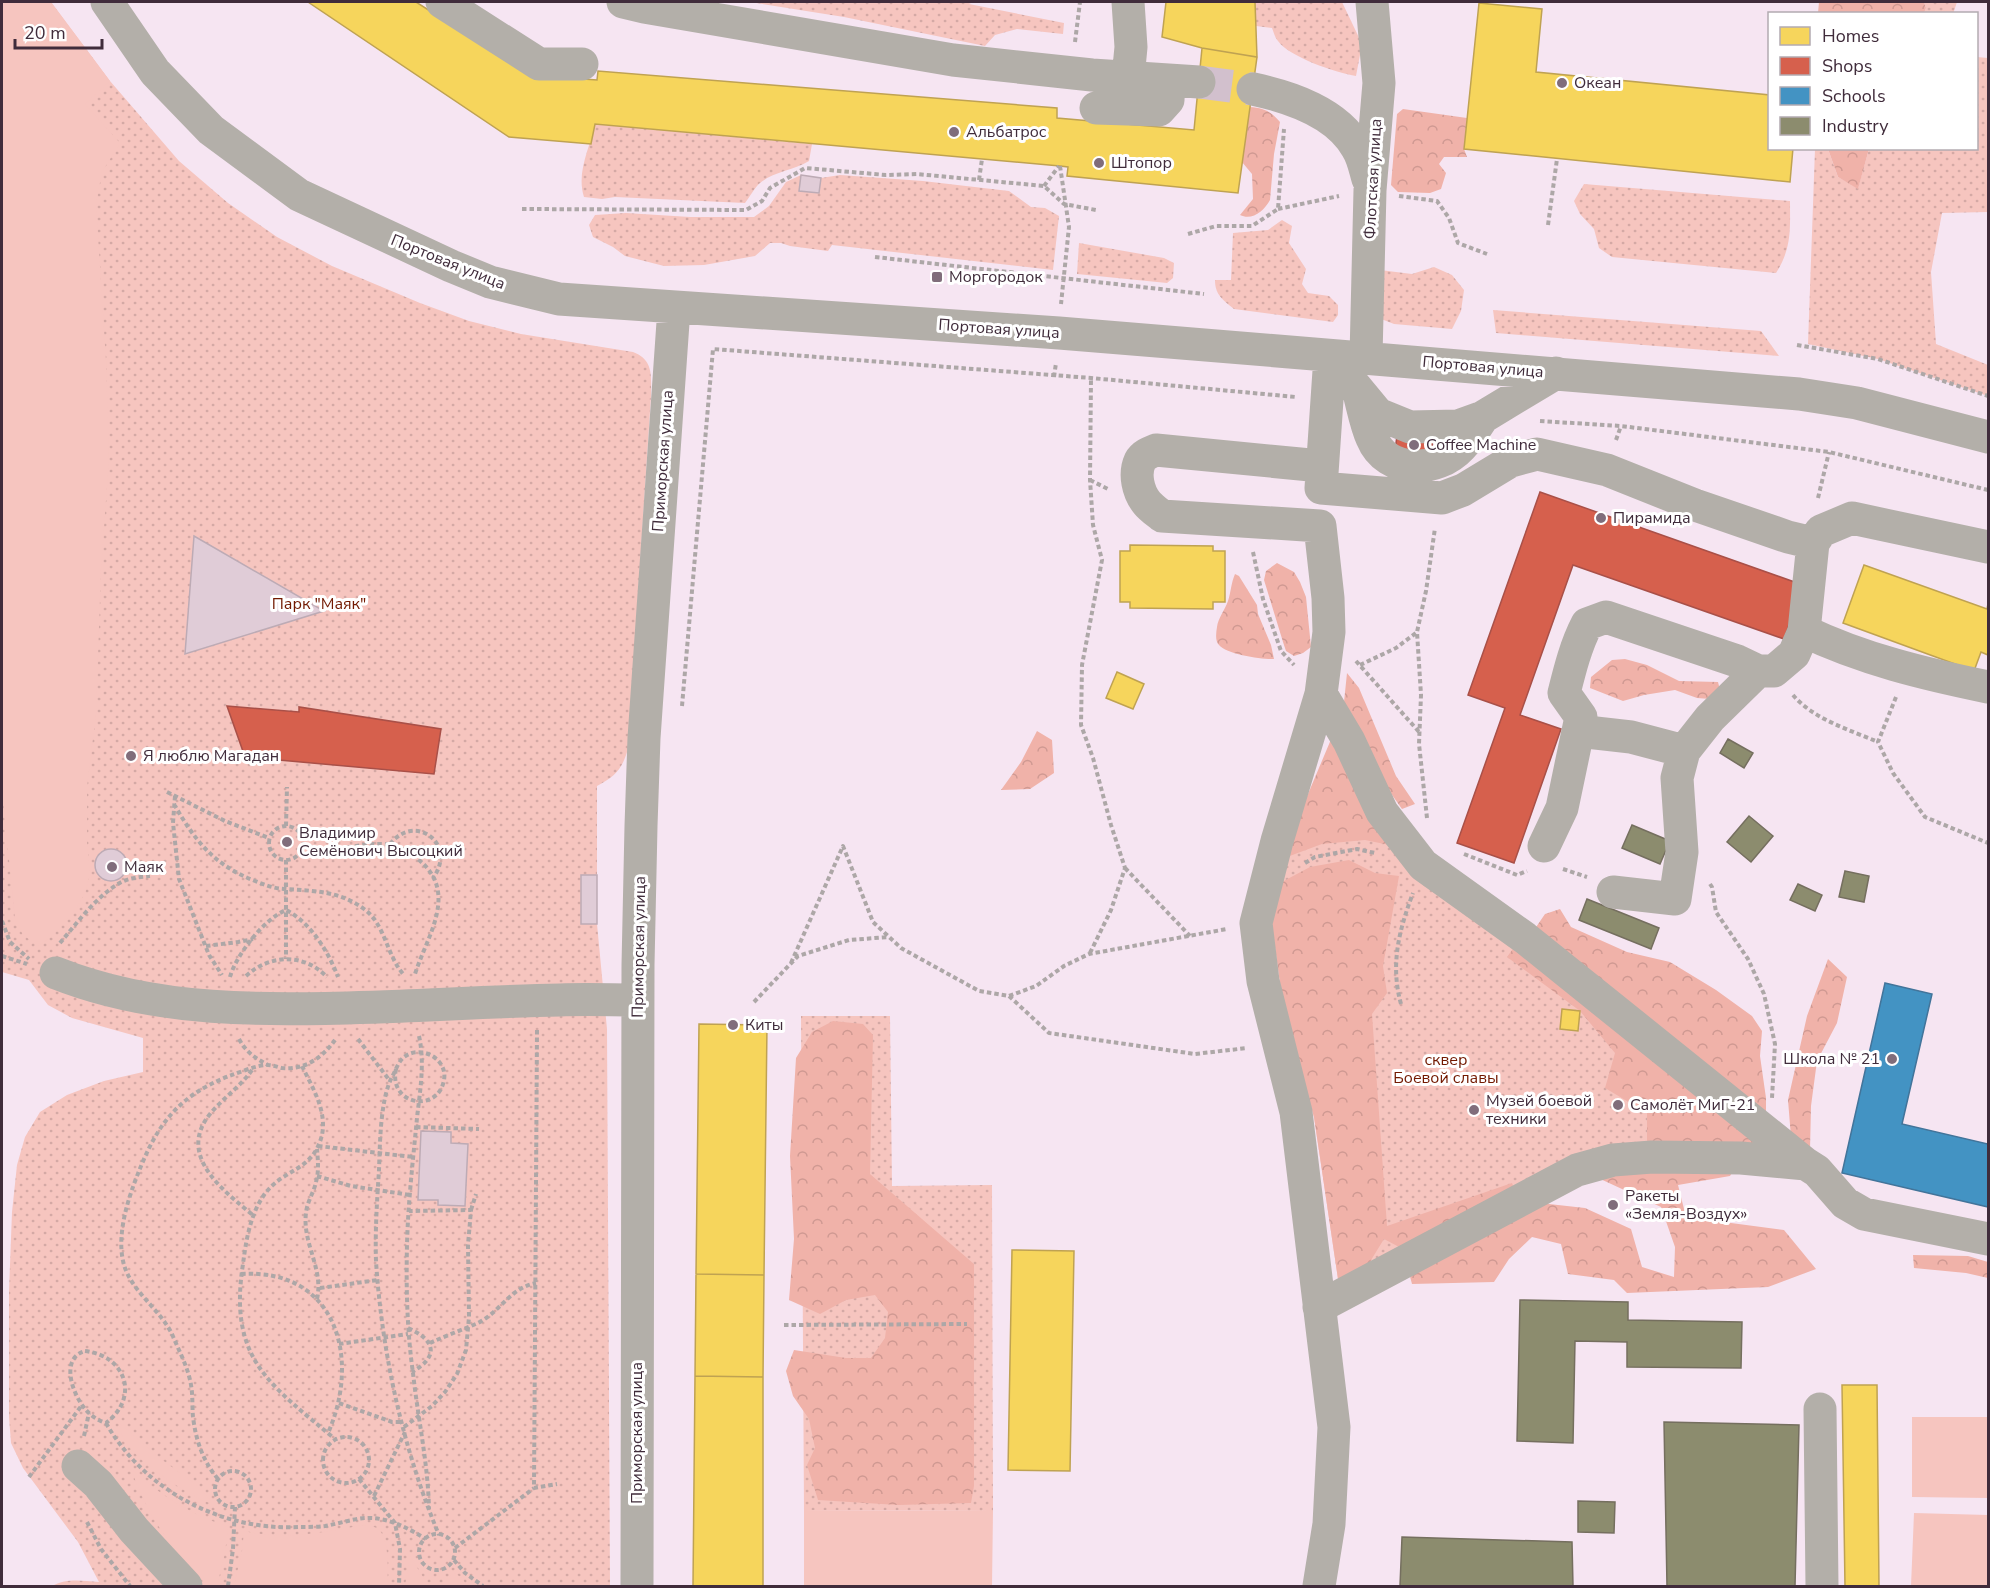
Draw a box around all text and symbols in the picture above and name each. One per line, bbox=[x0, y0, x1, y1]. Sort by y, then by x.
scale bar bbox=[15, 12, 102, 50]
legend bbox=[1768, 12, 1978, 150]
text: 20 m bbox=[24, 21, 66, 45]
text: Homes bbox=[1822, 24, 1879, 48]
text: Shops bbox=[1822, 54, 1872, 78]
place label: Океан bbox=[1574, 72, 1621, 94]
marker: Океан bbox=[1555, 76, 1569, 90]
text: Schools bbox=[1822, 84, 1886, 108]
text: Industry bbox=[1822, 114, 1889, 138]
street label: Флотская улица bbox=[1359, 118, 1387, 240]
place label: Альбатрос bbox=[966, 121, 1047, 143]
marker: Альбатрос bbox=[947, 125, 961, 139]
place label: Штопор bbox=[1111, 152, 1172, 174]
marker: Штопор bbox=[1092, 156, 1106, 170]
street label: Портовая улица bbox=[388, 229, 508, 295]
place label: Моргородок bbox=[949, 266, 1043, 288]
marker: Моргородок bbox=[930, 270, 944, 284]
street label: Портовая улица bbox=[938, 314, 1060, 344]
street label: Портовая улица bbox=[1422, 351, 1544, 383]
street label: Приморская улица bbox=[647, 389, 679, 533]
place label: Coffee Machine bbox=[1426, 434, 1536, 456]
marker: Coffee Machine bbox=[1407, 438, 1421, 452]
place label: Пирамида bbox=[1613, 507, 1691, 529]
marker: Пирамида bbox=[1594, 511, 1608, 525]
park label: Парк "Маяк" bbox=[272, 593, 366, 615]
place label: Я люблю Магадан bbox=[143, 745, 279, 767]
marker: Я люблю Магадан bbox=[124, 749, 138, 763]
place label: Владимир Семёнович Высоцкий bbox=[299, 822, 463, 862]
marker: Владимир Семёнович Высоцкий bbox=[280, 835, 294, 849]
place label: Маяк bbox=[124, 856, 164, 878]
marker: Маяк bbox=[105, 860, 119, 874]
street label: Приморская улица bbox=[627, 876, 651, 1018]
place label: Киты bbox=[745, 1014, 783, 1036]
marker: Киты bbox=[726, 1018, 740, 1032]
place label: Школа № 21 bbox=[1783, 1048, 1880, 1070]
park label: сквер Боевой славы bbox=[1393, 1049, 1499, 1089]
marker: Школа № 21 bbox=[1885, 1052, 1899, 1066]
place label: Музей боевой техники bbox=[1486, 1090, 1592, 1130]
place label: Самолёт МиГ-21 bbox=[1630, 1094, 1755, 1116]
marker: Самолёт МиГ-21 bbox=[1611, 1098, 1625, 1112]
marker: Музей боевой техники bbox=[1467, 1103, 1481, 1117]
place label: Ракеты «Земля-Воздух» bbox=[1625, 1185, 1747, 1225]
marker: Ракеты «Земля-Воздух» bbox=[1606, 1198, 1620, 1212]
street label: Приморская улица bbox=[626, 1362, 648, 1504]

